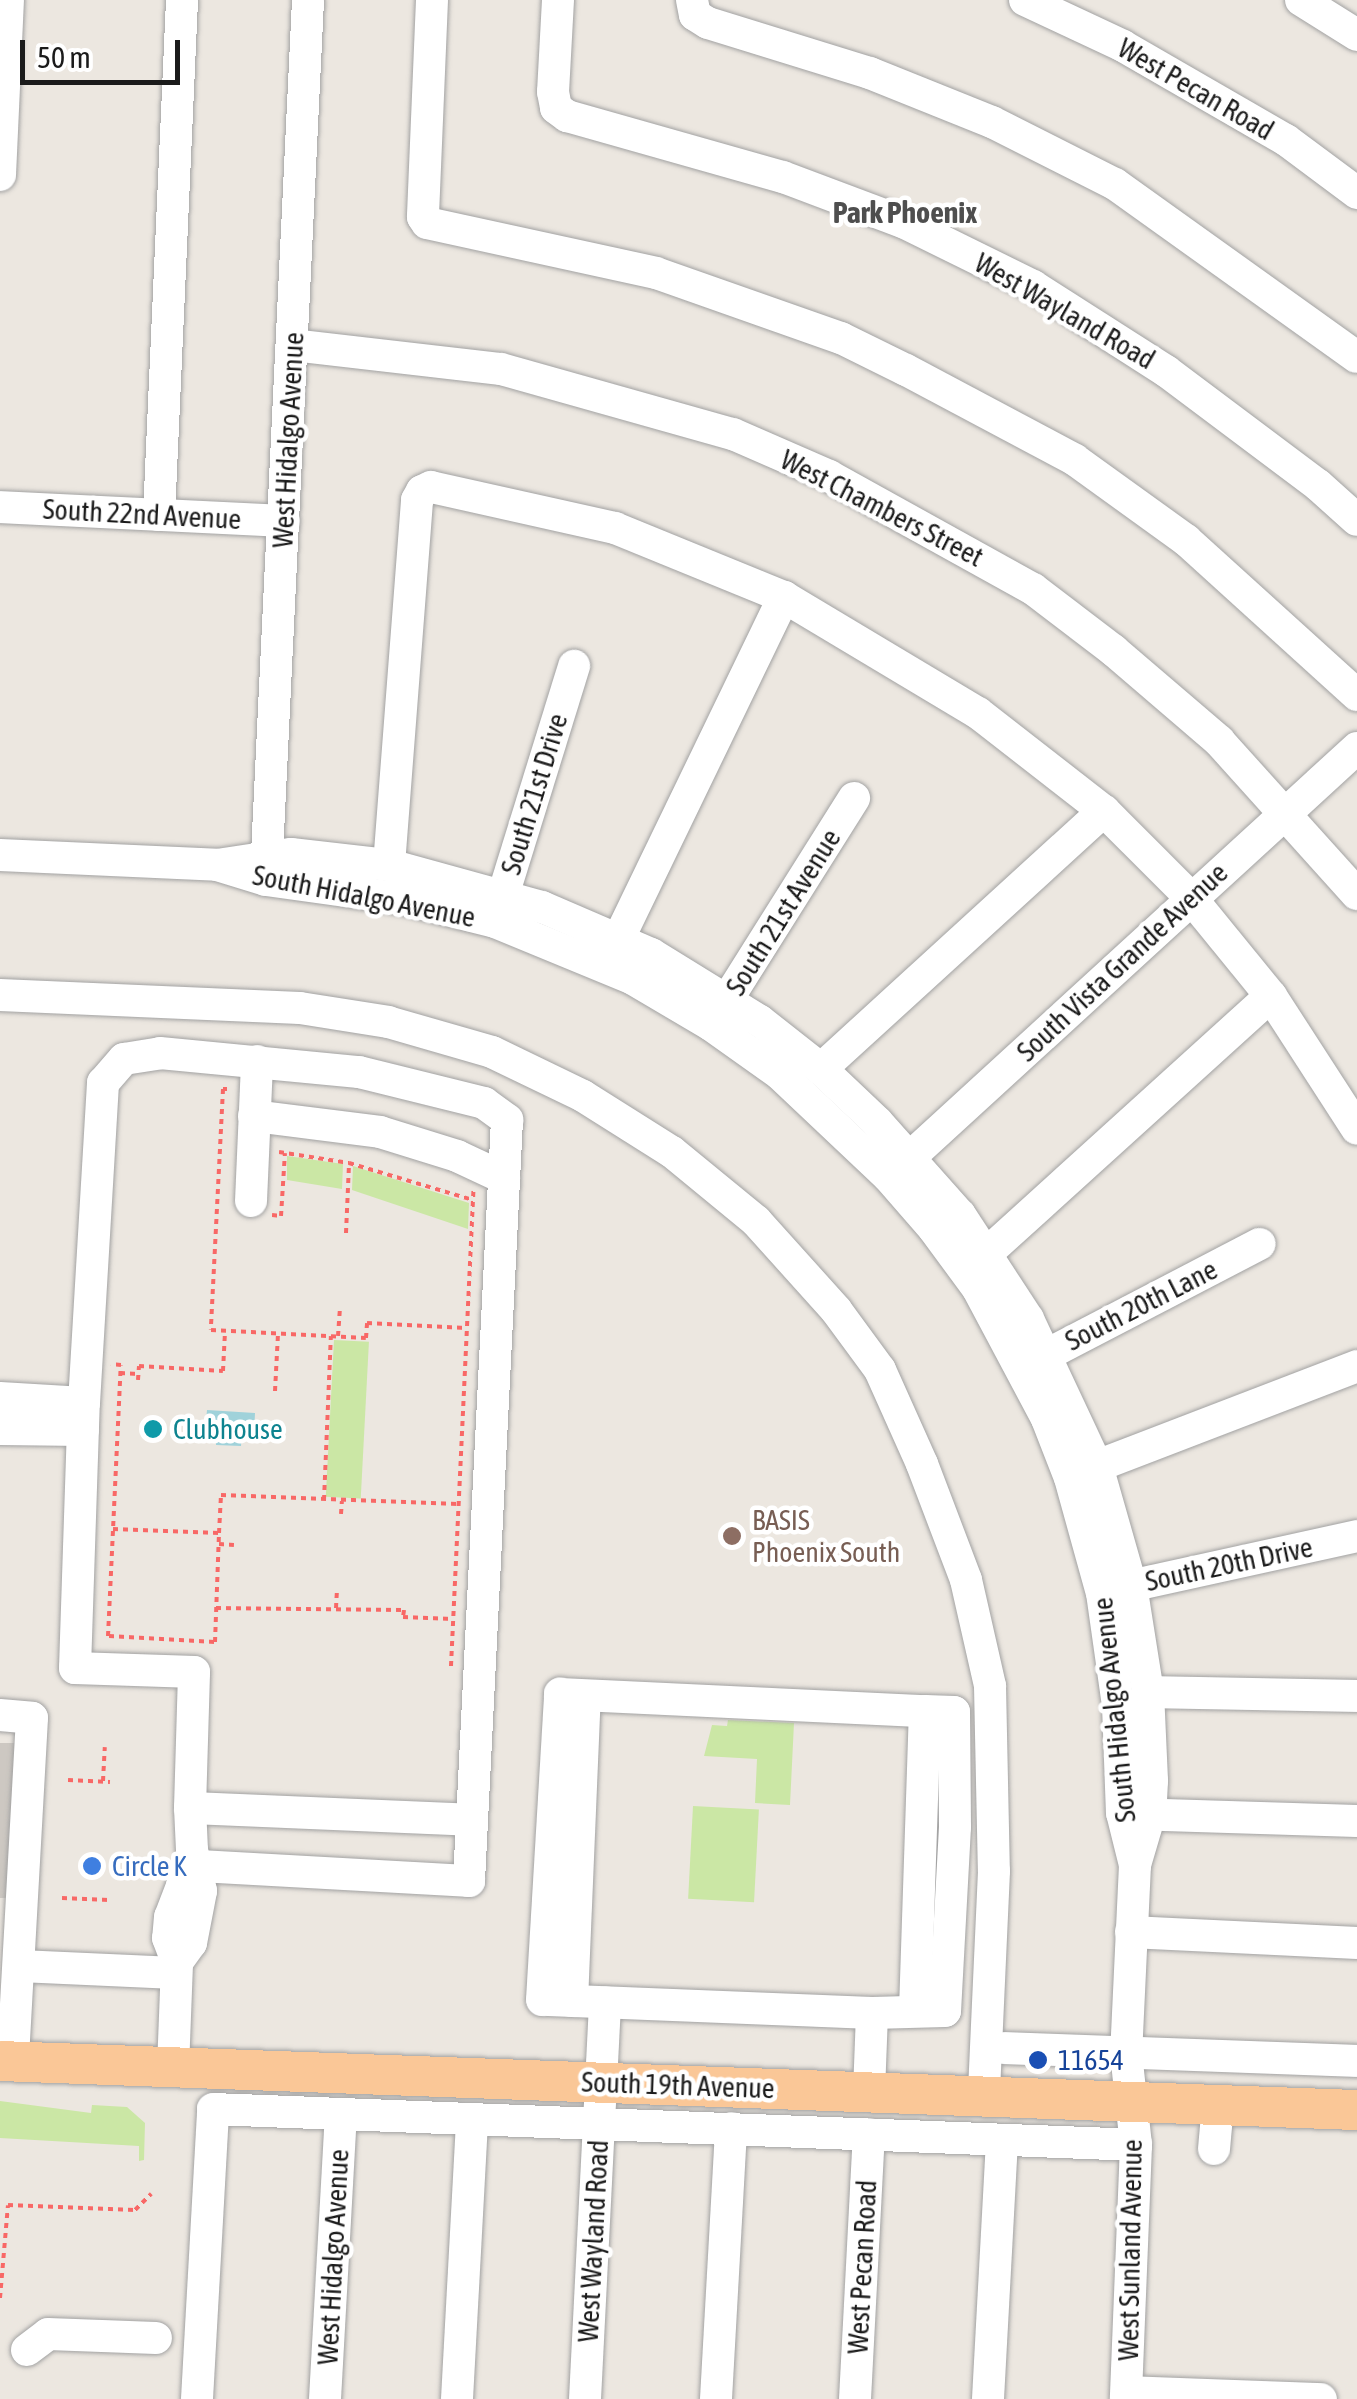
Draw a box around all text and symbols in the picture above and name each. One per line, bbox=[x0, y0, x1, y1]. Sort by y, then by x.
scale bar bbox=[25, 20, 185, 82]
street label: West Pecan Road bbox=[1112, 31, 1280, 147]
text: 50 m bbox=[37, 40, 91, 74]
district label: Park Phoenix bbox=[833, 194, 977, 230]
street label: West Wayland Road bbox=[969, 246, 1161, 376]
street label: West Hidalgo Avenue bbox=[266, 331, 310, 549]
street label: West Chambers Street bbox=[775, 442, 989, 574]
street label: South 22nd Avenue bbox=[42, 492, 242, 536]
street label: South 21st Drive bbox=[494, 710, 574, 878]
street label: South 21st Avenue bbox=[719, 823, 847, 1001]
street label: South Vista Grande Avenue bbox=[1010, 856, 1234, 1068]
street label: South Hidalgo Avenue bbox=[250, 858, 478, 934]
street label: South 20th Lane bbox=[1059, 1252, 1223, 1358]
place label: Clubhouse bbox=[173, 1412, 283, 1446]
marker: Clubhouse bbox=[142, 1418, 164, 1440]
place label: BASIS Phoenix South bbox=[752, 1503, 900, 1569]
marker: BASIS Phoenix South bbox=[721, 1525, 743, 1547]
street label: South 20th Drive bbox=[1142, 1530, 1316, 1598]
street label: South Hidalgo Avenue bbox=[1085, 1596, 1143, 1824]
place label: Circle K bbox=[112, 1849, 187, 1883]
marker: Circle K bbox=[81, 1855, 103, 1877]
place label: 11654 bbox=[1058, 2043, 1124, 2077]
marker: 11654 bbox=[1027, 2049, 1049, 2071]
street label: South 19th Avenue bbox=[581, 2065, 775, 2105]
street label: West Wayland Road bbox=[571, 2139, 615, 2343]
street label: West Sunland Avenue bbox=[1111, 2139, 1149, 2361]
street label: West Hidalgo Avenue bbox=[311, 2148, 355, 2366]
street label: West Pecan Road bbox=[841, 2179, 883, 2355]

